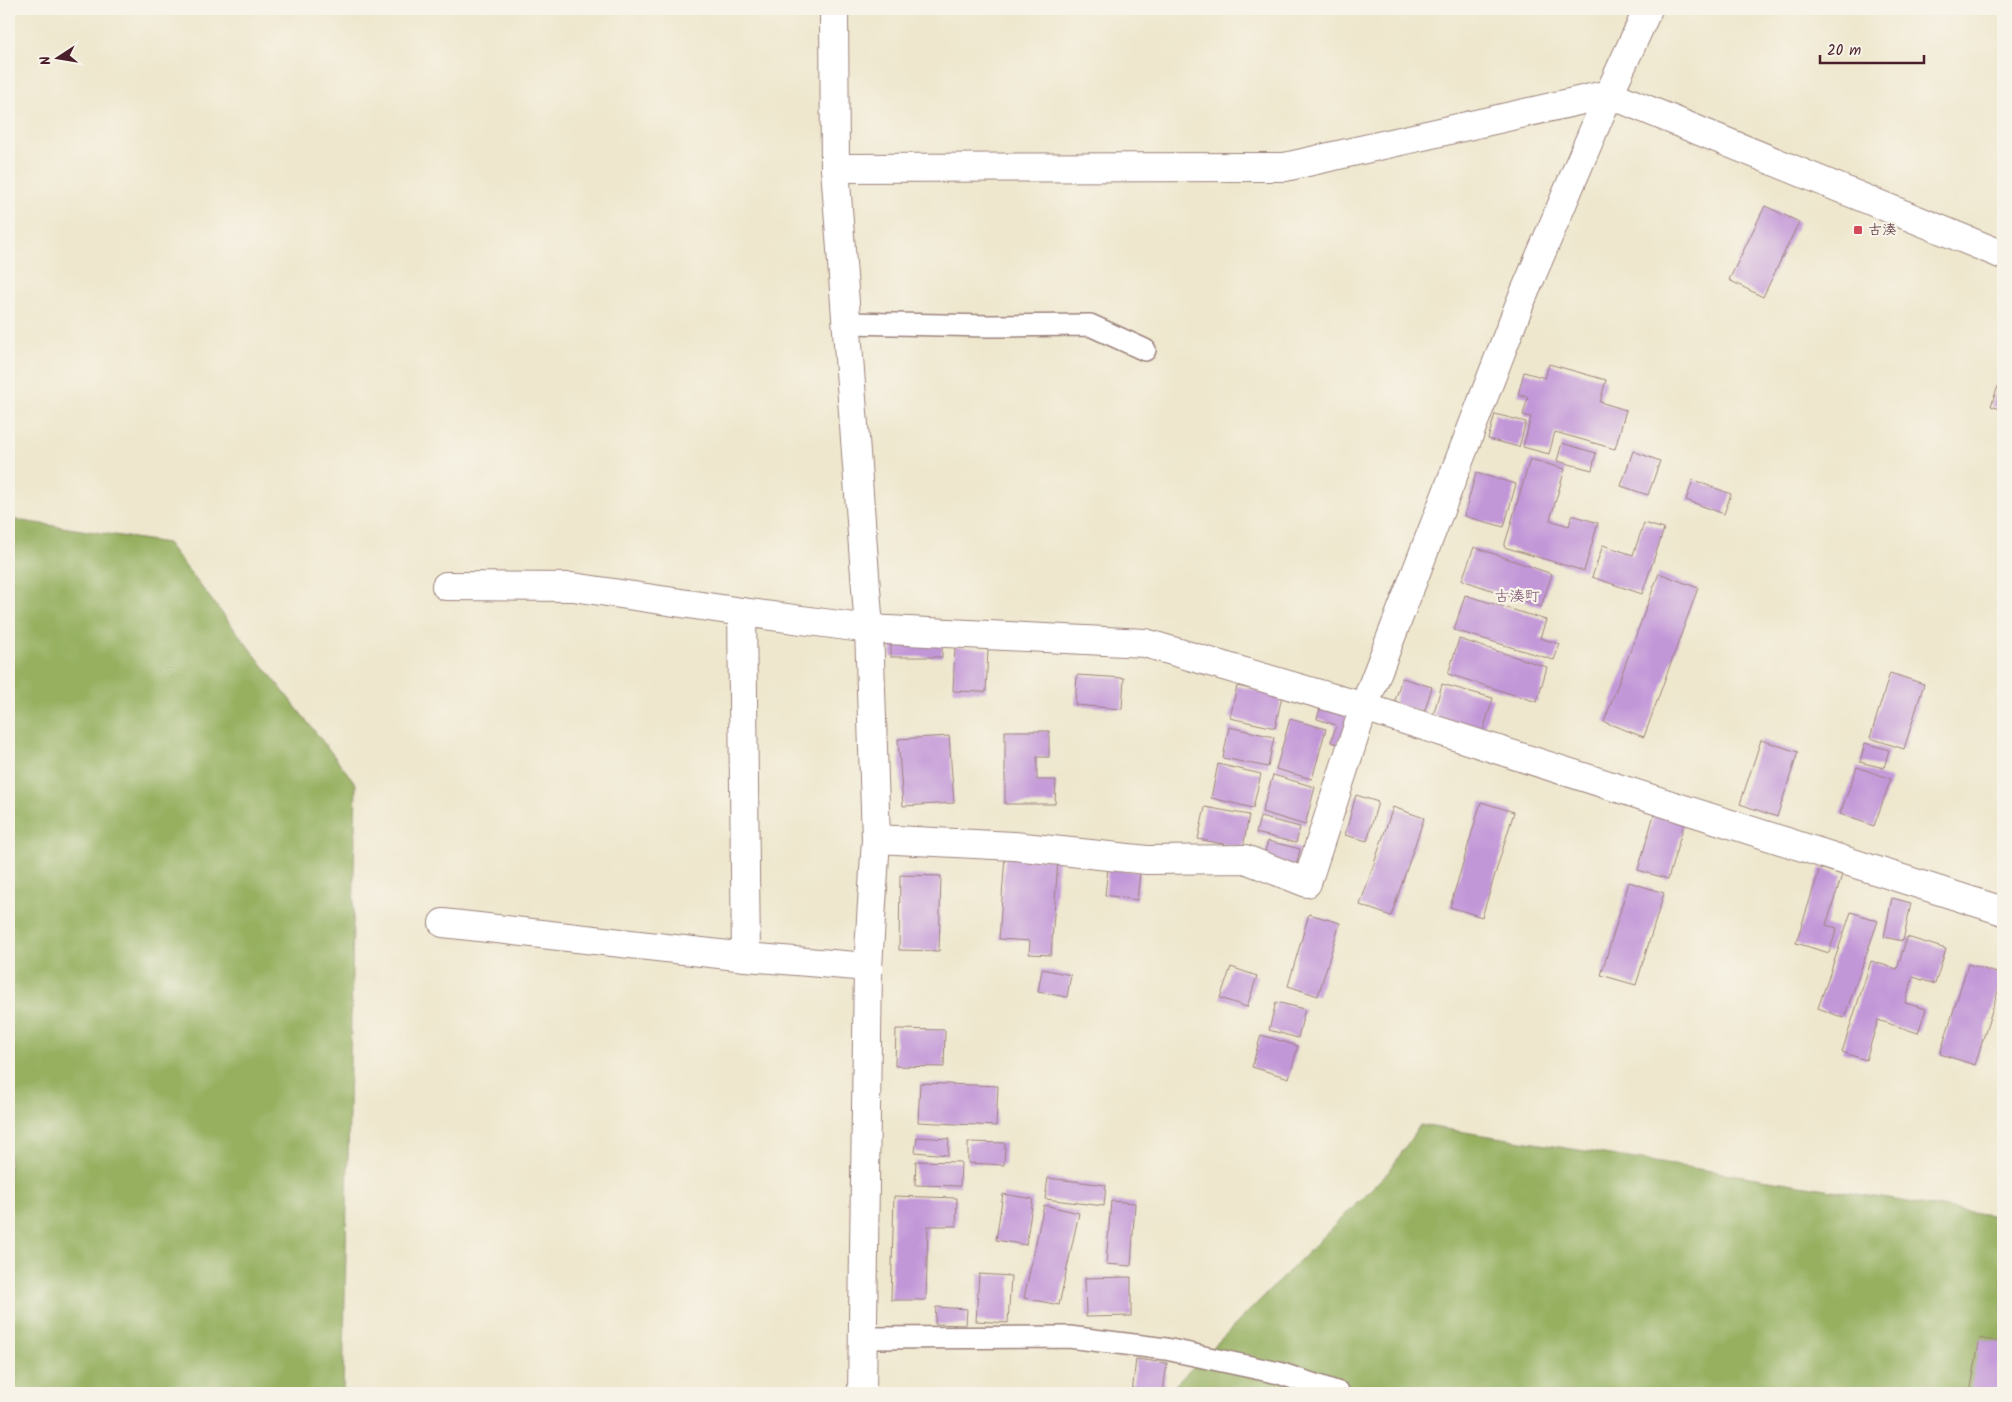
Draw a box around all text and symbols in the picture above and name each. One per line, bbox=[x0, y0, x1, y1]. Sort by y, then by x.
north arrow bbox=[32, 32, 82, 82]
scale bar bbox=[1820, 32, 1923, 64]
text: 20 m bbox=[1827, 39, 1861, 63]
text: N bbox=[35, 54, 58, 67]
place label: 古湊 bbox=[1868, 219, 1897, 241]
marker: 古湊 bbox=[1852, 224, 1864, 236]
district label: 古湊町 bbox=[1494, 585, 1540, 609]

